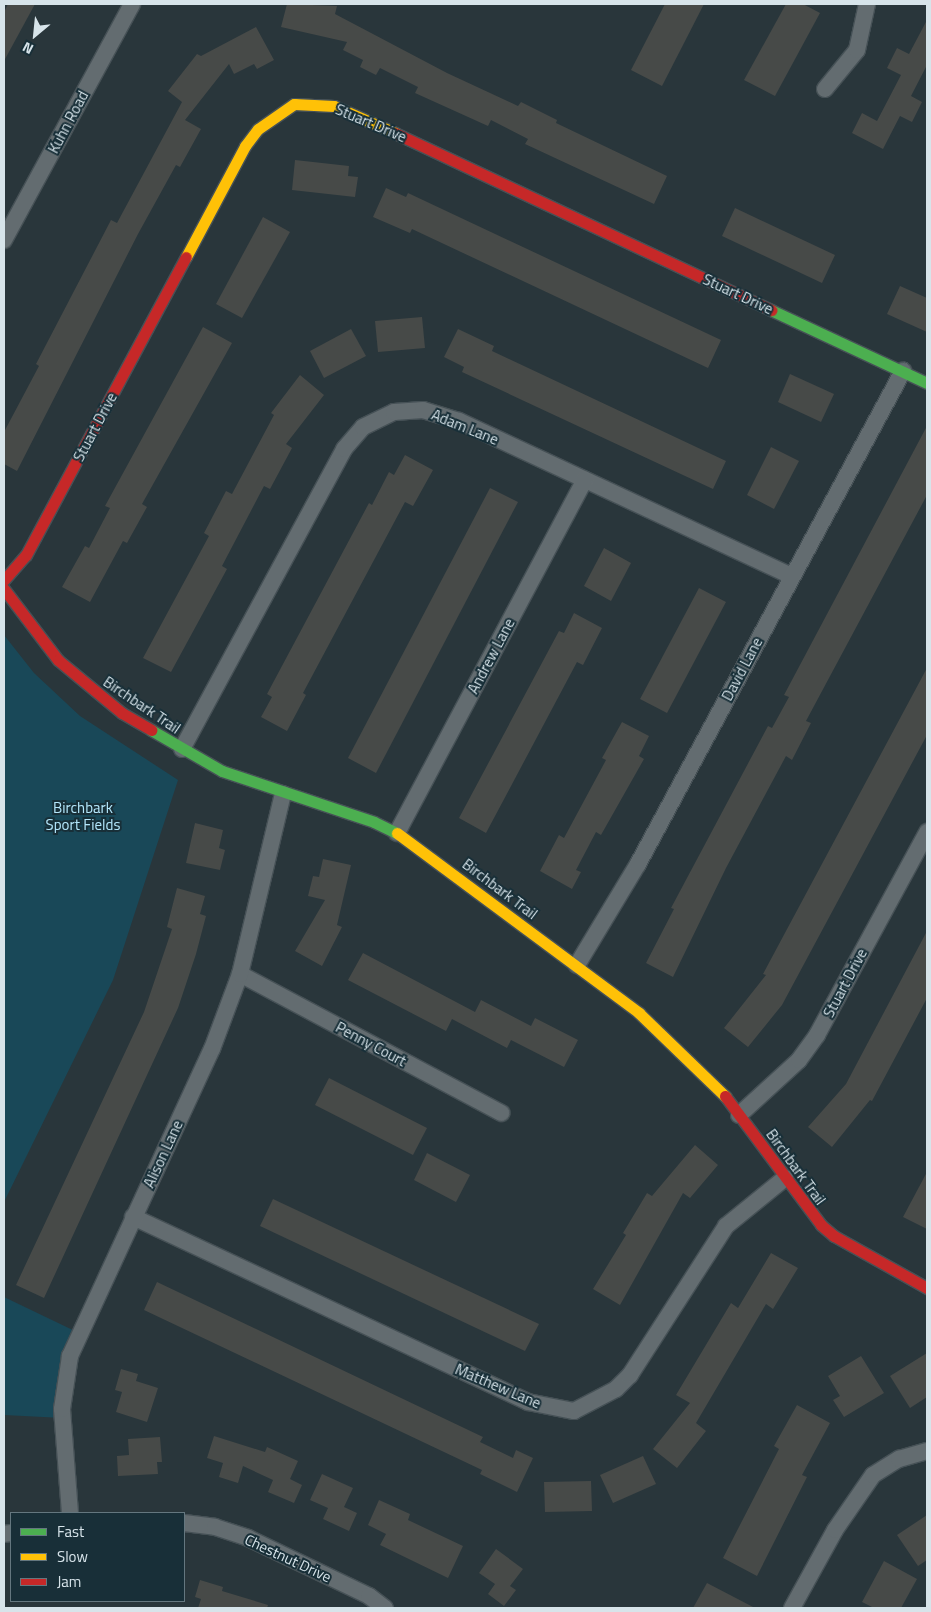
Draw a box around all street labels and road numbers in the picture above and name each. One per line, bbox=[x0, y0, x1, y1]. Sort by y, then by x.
street label: Kuhn Road bbox=[44, 88, 92, 156]
street label: Stuart Drive bbox=[333, 100, 409, 146]
street label: Stuart Drive bbox=[700, 270, 776, 318]
street label: Stuart Drive bbox=[69, 390, 121, 464]
street label: Adam Lane bbox=[429, 405, 501, 449]
street label: Andrew Lane bbox=[464, 615, 518, 697]
street label: David Lane bbox=[718, 634, 766, 704]
street label: Birchbark Trail bbox=[100, 673, 184, 737]
street label: Birchbark Trail bbox=[459, 855, 541, 923]
street label: Stuart Drive bbox=[819, 946, 871, 1020]
street label: Penny Court bbox=[333, 1018, 409, 1070]
street label: Alison Lane bbox=[140, 1117, 186, 1191]
street label: Birchbark Trail bbox=[762, 1126, 830, 1208]
street label: Matthew Lane bbox=[452, 1360, 544, 1412]
street label: Chestnut Drive bbox=[242, 1530, 334, 1586]

